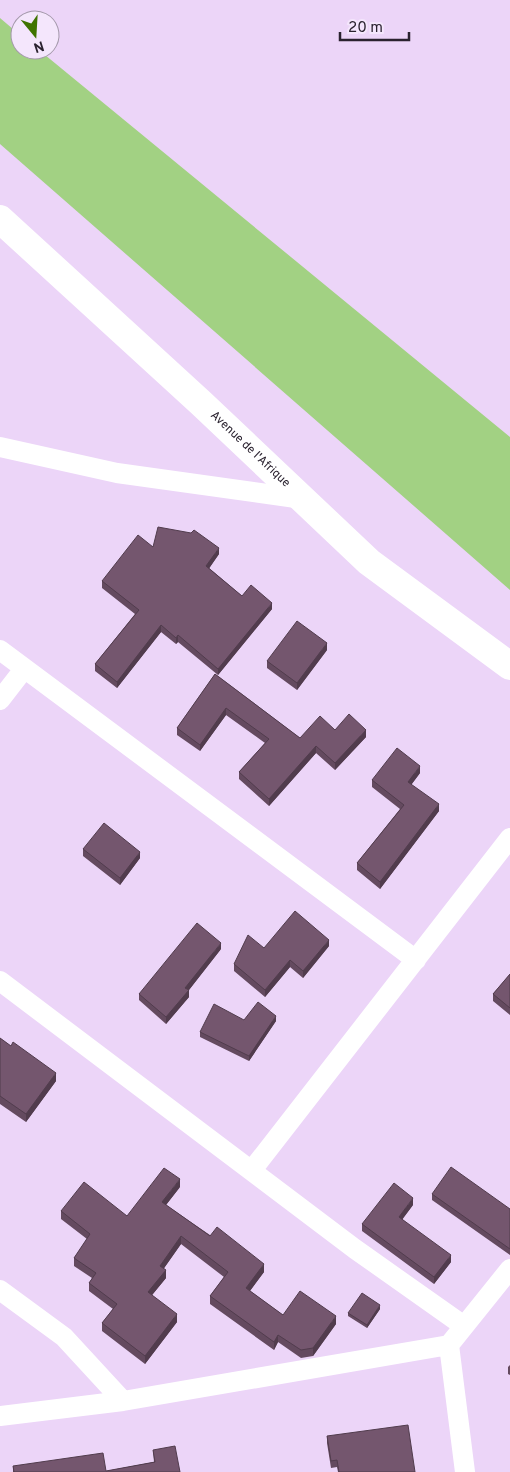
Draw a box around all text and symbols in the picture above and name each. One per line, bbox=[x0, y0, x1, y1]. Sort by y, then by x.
north arrow bbox=[10, 10, 60, 60]
scale bar bbox=[340, 10, 409, 42]
text: 20 m bbox=[348, 19, 383, 38]
text: N bbox=[31, 36, 46, 56]
street label: Avenue de l'Afrique bbox=[207, 408, 293, 491]

